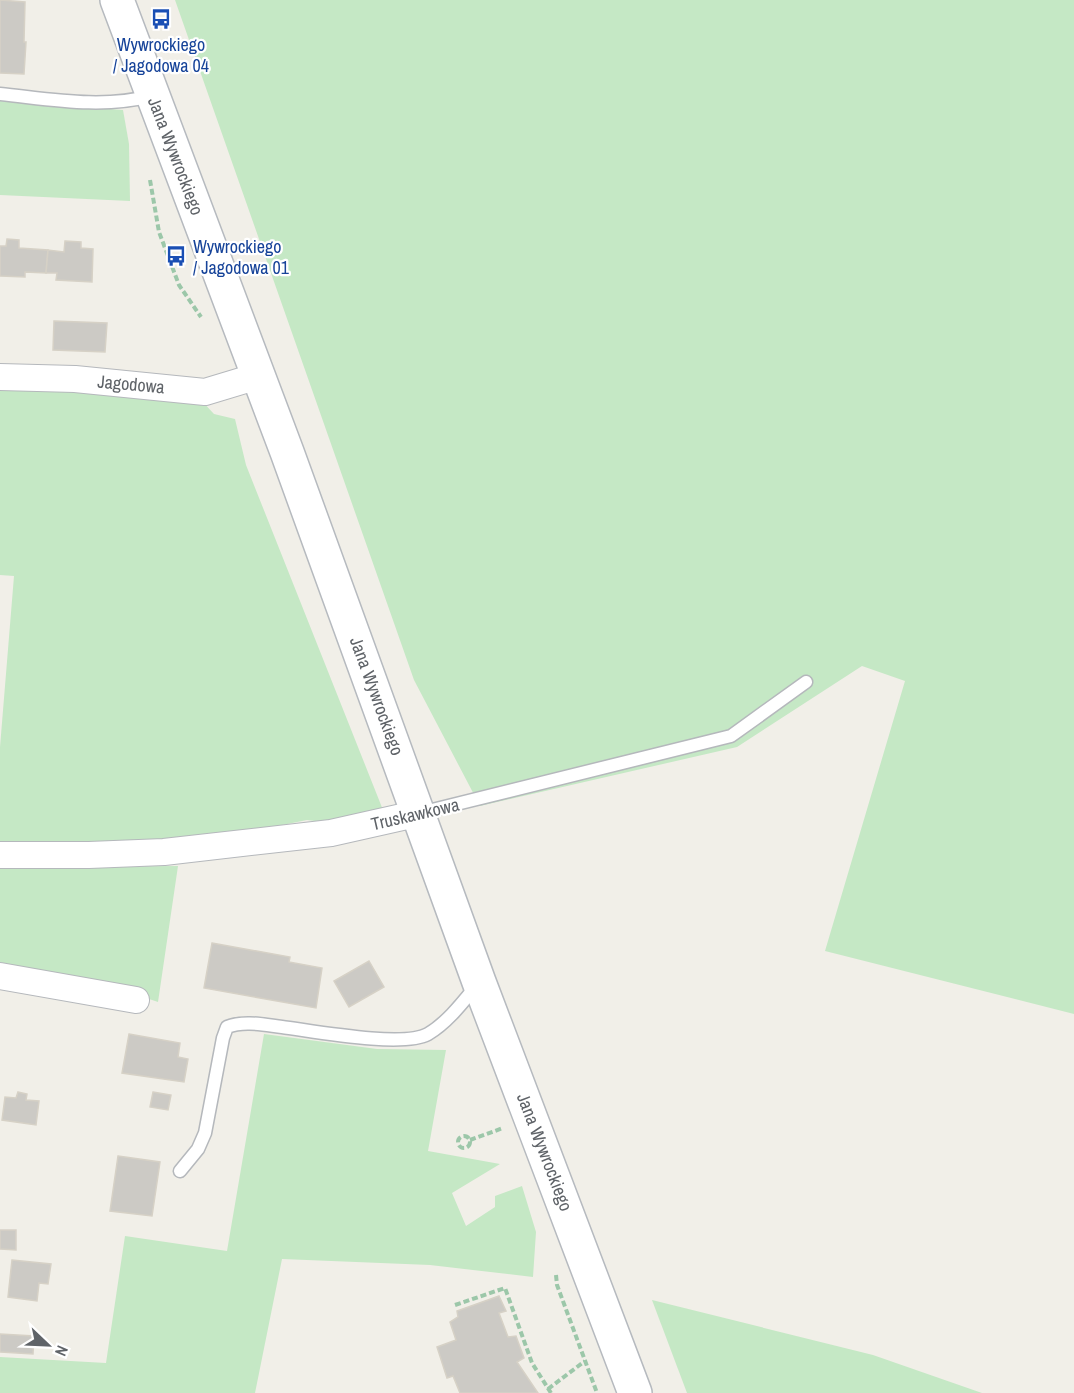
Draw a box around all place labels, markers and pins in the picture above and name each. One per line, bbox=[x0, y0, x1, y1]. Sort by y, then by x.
bus stop icon: Wywrockiego / Jagodowa 04 bbox=[149, 7, 173, 31]
place label: Wywrockiego / Jagodowa 04 bbox=[113, 32, 209, 78]
place label: Wywrockiego / Jagodowa 01 bbox=[193, 234, 290, 280]
bus stop icon: Wywrockiego / Jagodowa 01 bbox=[164, 244, 188, 268]

